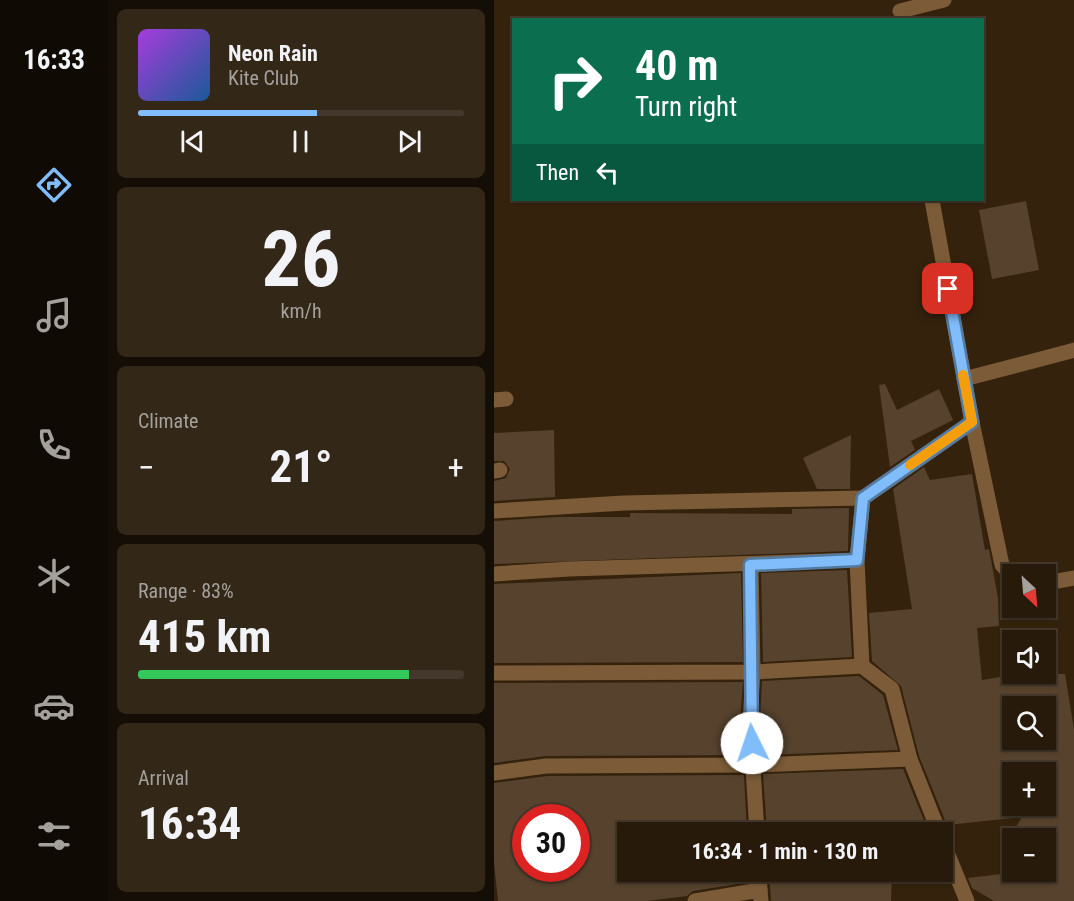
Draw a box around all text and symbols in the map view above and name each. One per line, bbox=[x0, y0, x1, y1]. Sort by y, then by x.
text: Neon Rain bbox=[228, 41, 318, 66]
text: 40 m bbox=[635, 41, 718, 90]
icon: right bbox=[536, 42, 614, 120]
text: 16:33 bbox=[23, 44, 85, 76]
text: Kite Club bbox=[228, 66, 299, 90]
text: Turn right bbox=[635, 91, 737, 123]
icon: previous bbox=[176, 125, 209, 158]
icon: pause bbox=[284, 125, 317, 158]
icon: next bbox=[393, 125, 426, 158]
icon: left bbox=[591, 156, 624, 189]
text: Then bbox=[536, 160, 579, 185]
icon: directions bbox=[33, 164, 75, 206]
text: 26 bbox=[262, 214, 340, 305]
pin bbox=[922, 263, 973, 314]
icon: arrive bbox=[931, 272, 964, 305]
icon: music bbox=[33, 294, 75, 336]
text: km/h bbox=[280, 299, 322, 323]
text: Climate bbox=[138, 409, 198, 433]
icon: phone bbox=[33, 424, 75, 466]
text: 21° bbox=[270, 440, 333, 493]
text: − bbox=[138, 448, 155, 487]
text: + bbox=[448, 448, 464, 487]
icon: climate bbox=[33, 555, 75, 597]
north arrow bbox=[1002, 564, 1056, 618]
map controls bbox=[1002, 564, 1056, 882]
text: Range · 83% bbox=[138, 579, 234, 603]
text: 415 km bbox=[138, 610, 271, 663]
button: sound bbox=[1002, 630, 1056, 684]
icon: car bbox=[33, 685, 75, 727]
button: search bbox=[1002, 696, 1056, 750]
position arrow bbox=[720, 711, 784, 775]
button: + bbox=[1002, 762, 1056, 816]
text: Arrival bbox=[138, 766, 189, 790]
text: 16:34 bbox=[138, 797, 241, 850]
speed limit sign: 30 bbox=[512, 804, 590, 882]
icon: filters bbox=[33, 815, 75, 857]
button: − bbox=[1002, 828, 1056, 882]
text: 16:34 · 1 min · 130 m bbox=[692, 839, 878, 864]

